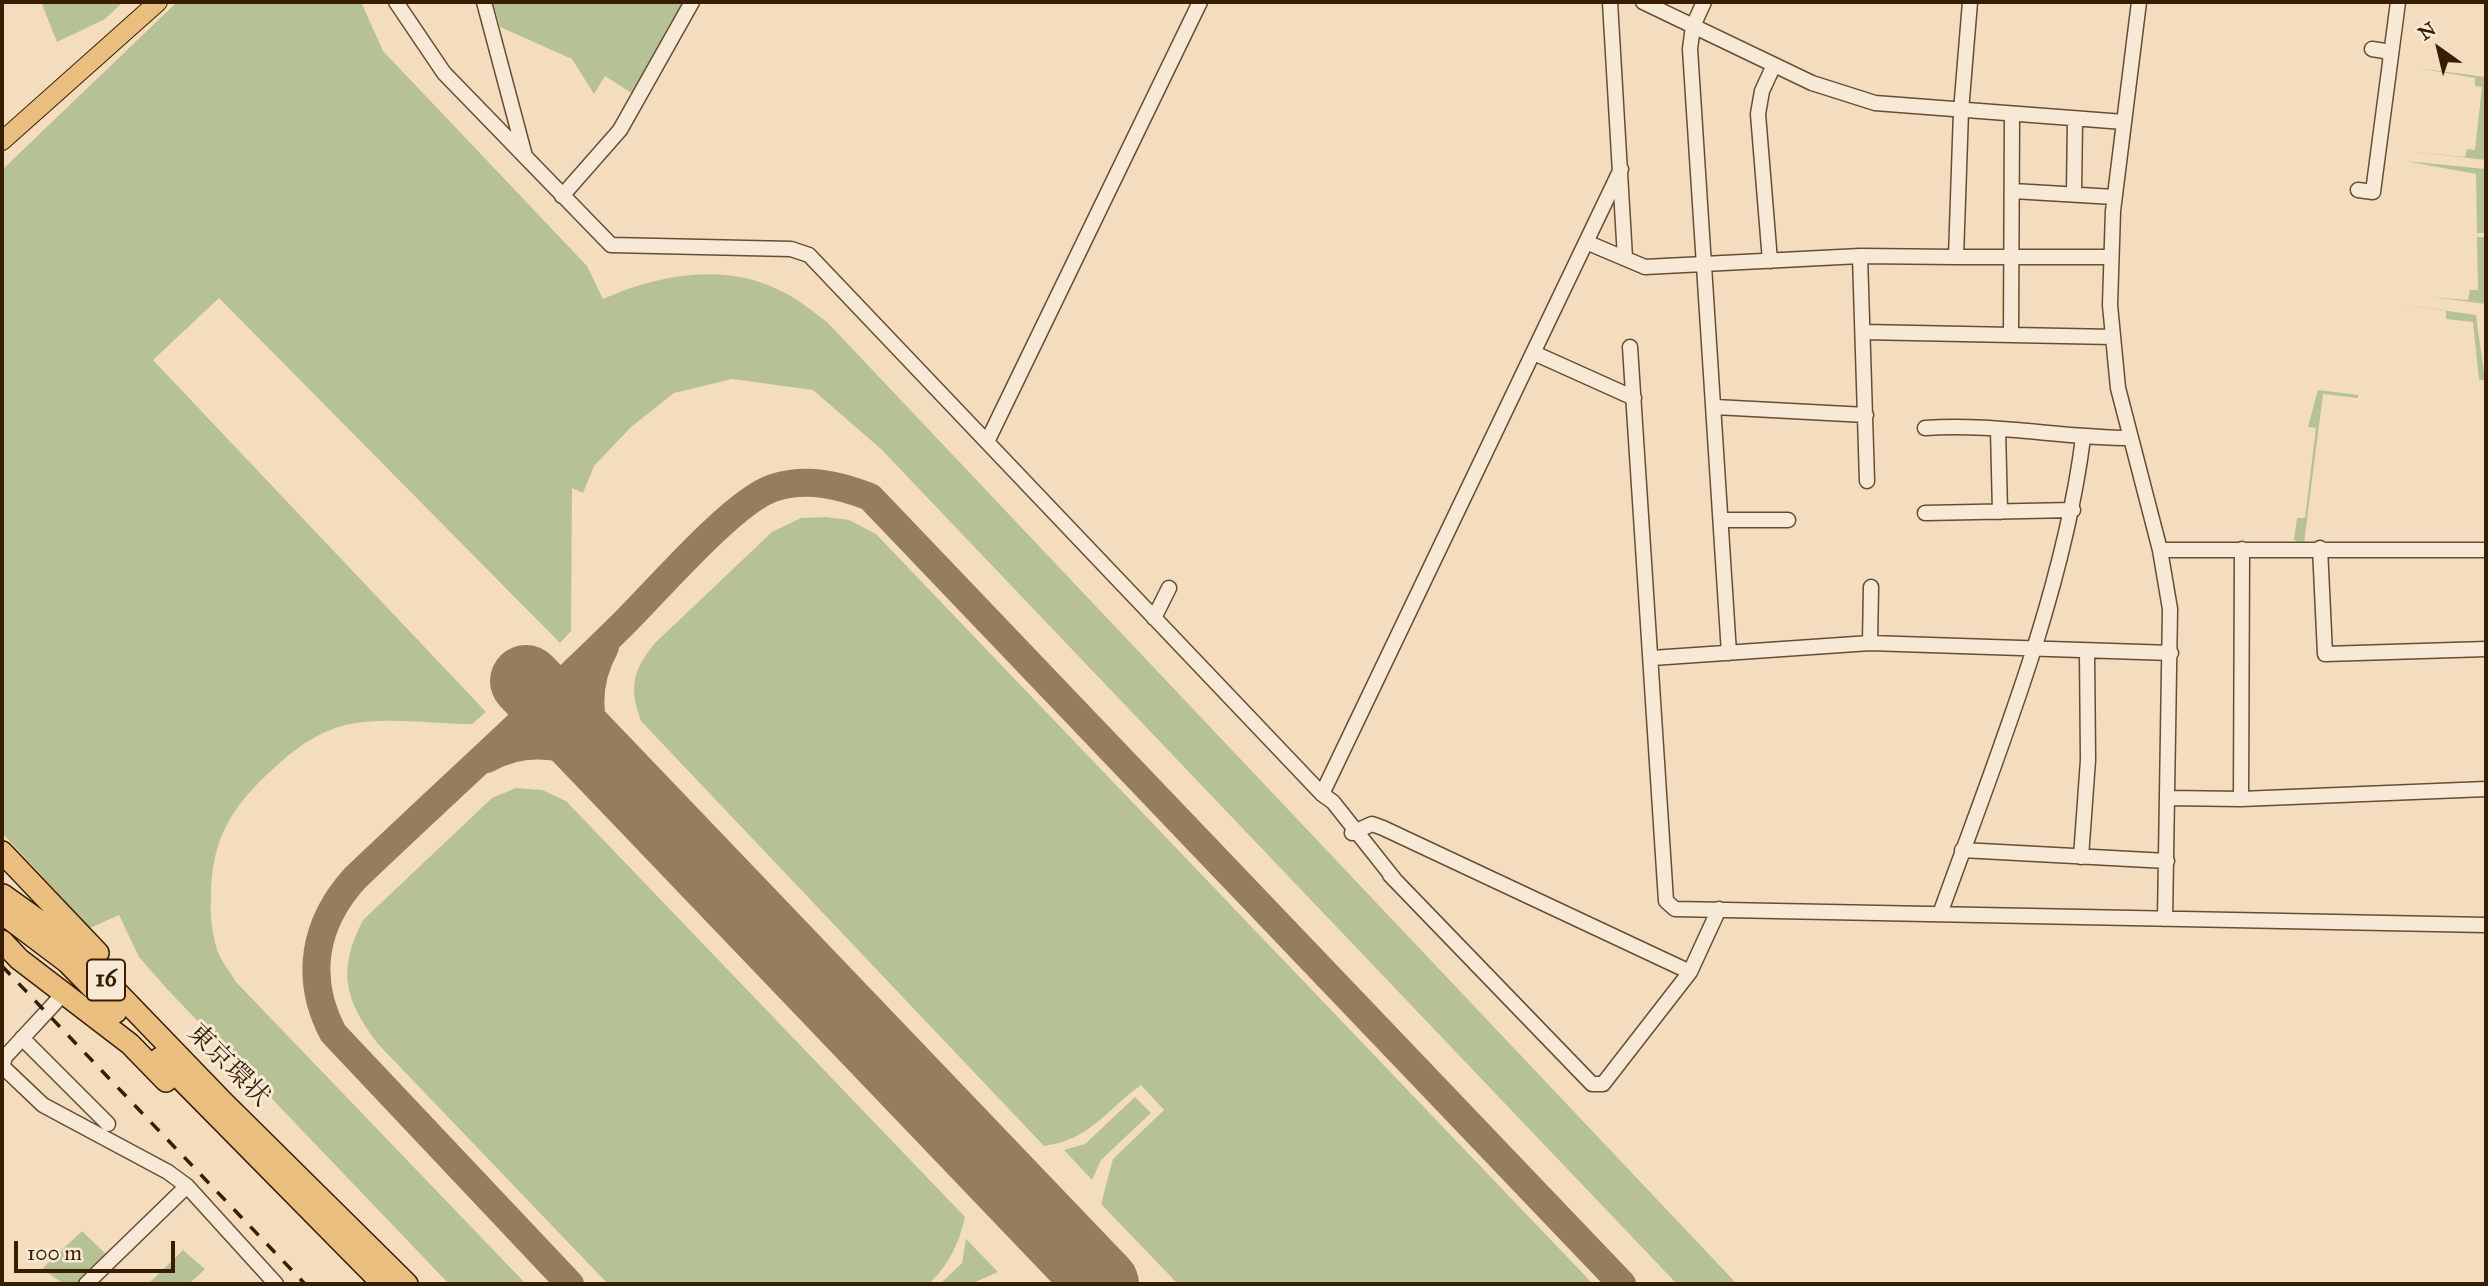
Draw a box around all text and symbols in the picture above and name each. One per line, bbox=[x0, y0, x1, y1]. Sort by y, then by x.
north arrow bbox=[2404, 14, 2474, 84]
text: N bbox=[2414, 17, 2440, 45]
road number: 16 bbox=[87, 960, 125, 1000]
street label: 東京環状 bbox=[180, 1018, 276, 1114]
scale bar bbox=[18, 1226, 178, 1270]
text: 100 m bbox=[27, 1240, 82, 1266]

